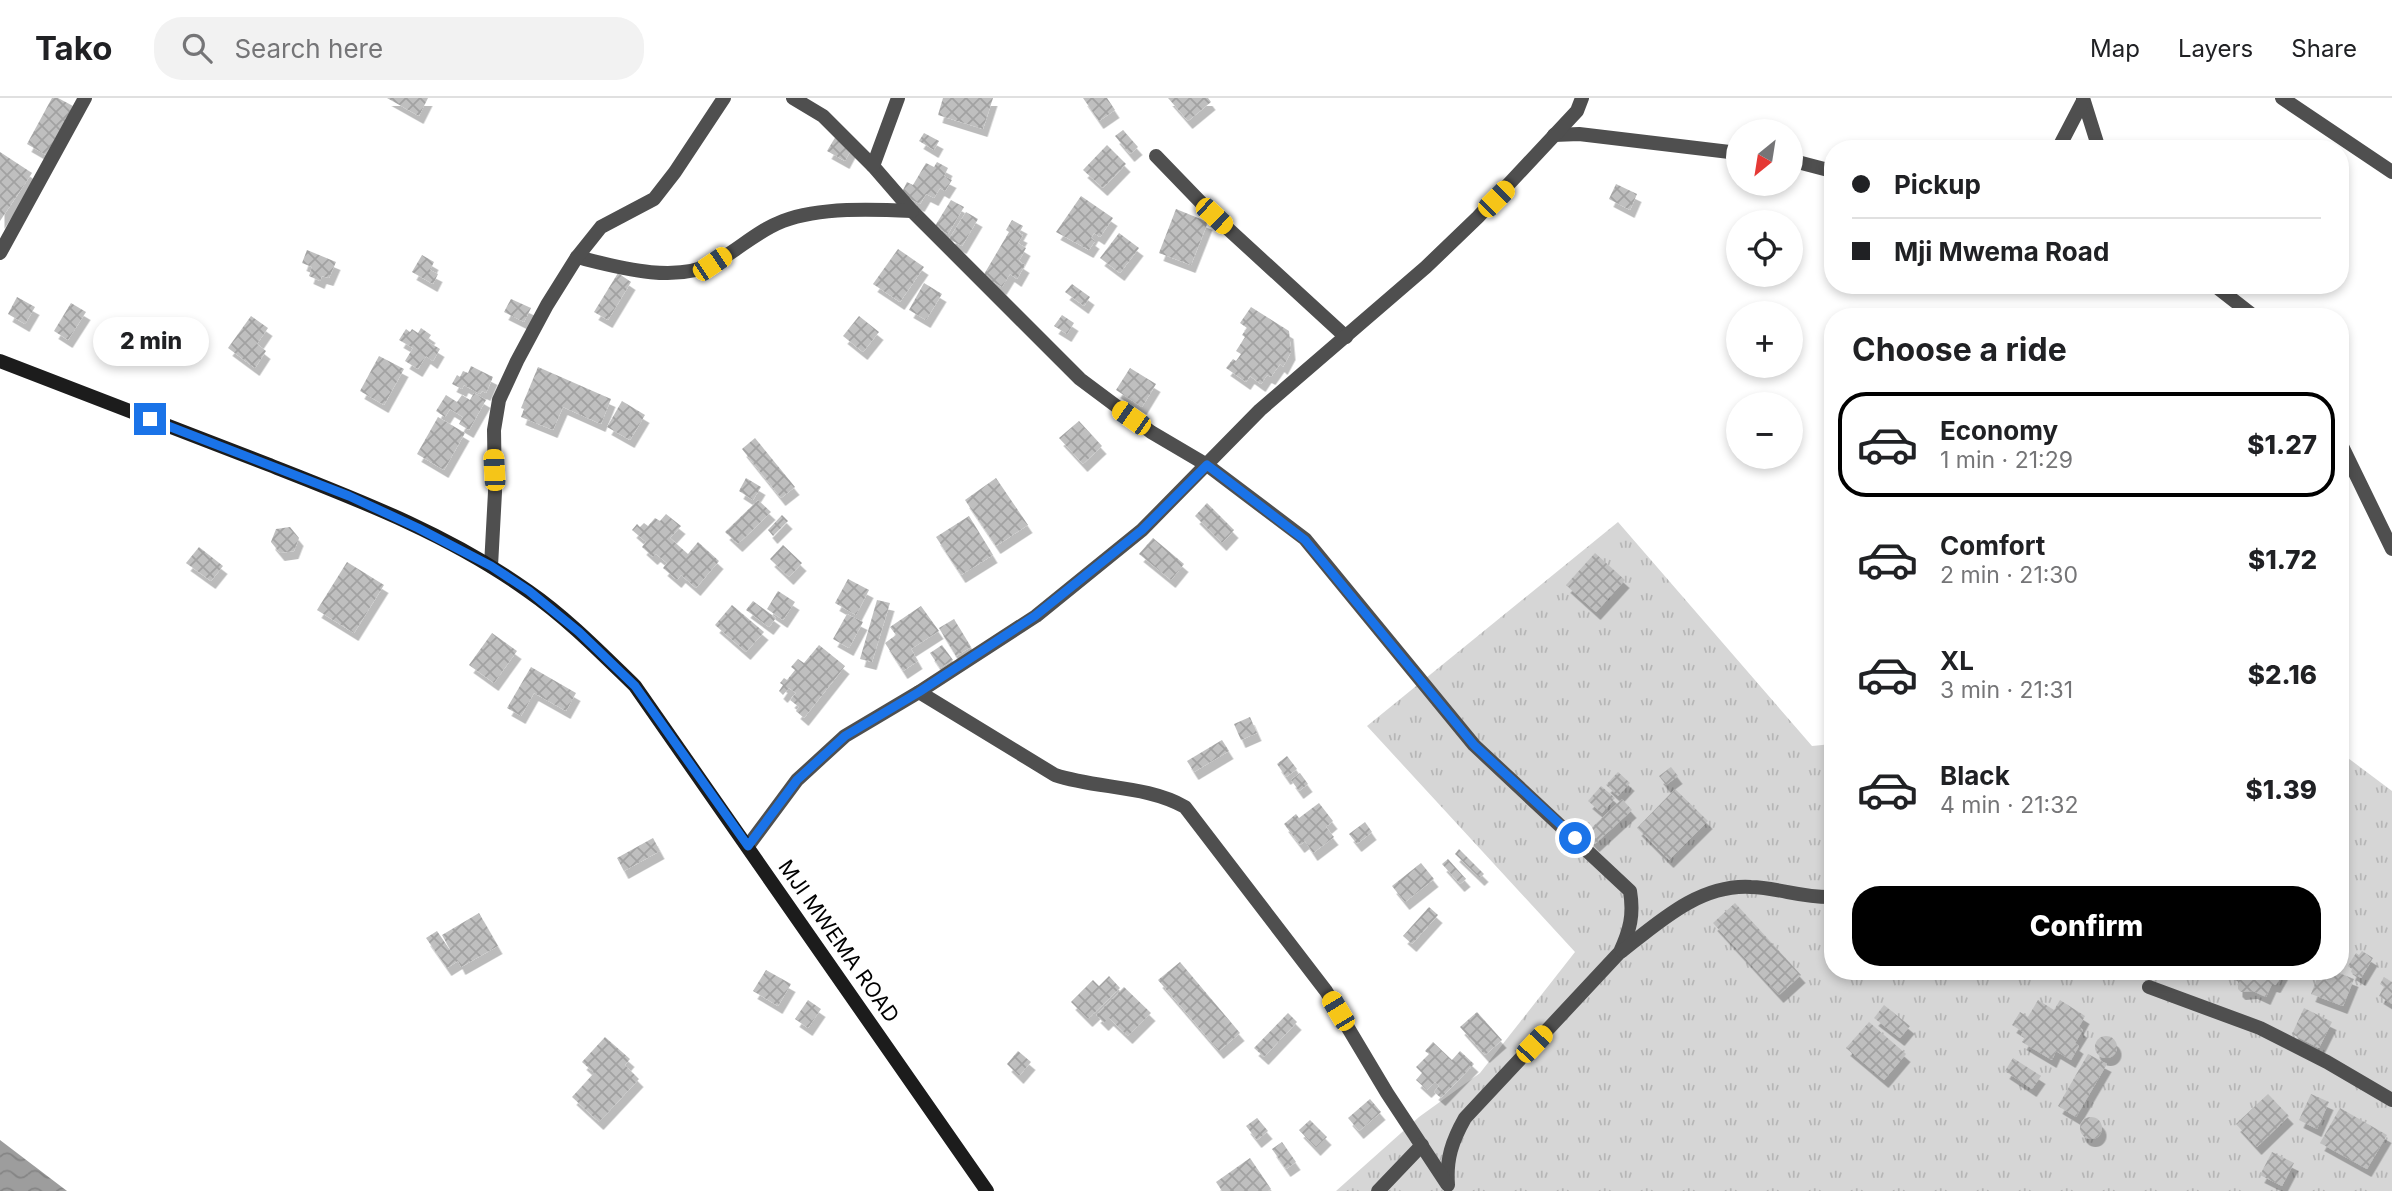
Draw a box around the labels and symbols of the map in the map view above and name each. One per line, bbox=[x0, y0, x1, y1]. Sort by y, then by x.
north arrow bbox=[1726, 119, 1802, 196]
car bbox=[1474, 177, 1519, 221]
car bbox=[1192, 194, 1237, 238]
car bbox=[689, 244, 736, 284]
callout: 2 min bbox=[92, 317, 208, 366]
car bbox=[1108, 397, 1155, 439]
route end bbox=[134, 403, 166, 435]
car bbox=[483, 448, 506, 492]
route start bbox=[1559, 822, 1591, 854]
street label: MJI MWEMA ROAD bbox=[774, 855, 904, 1027]
car bbox=[1319, 988, 1358, 1034]
car bbox=[1512, 1021, 1557, 1067]

